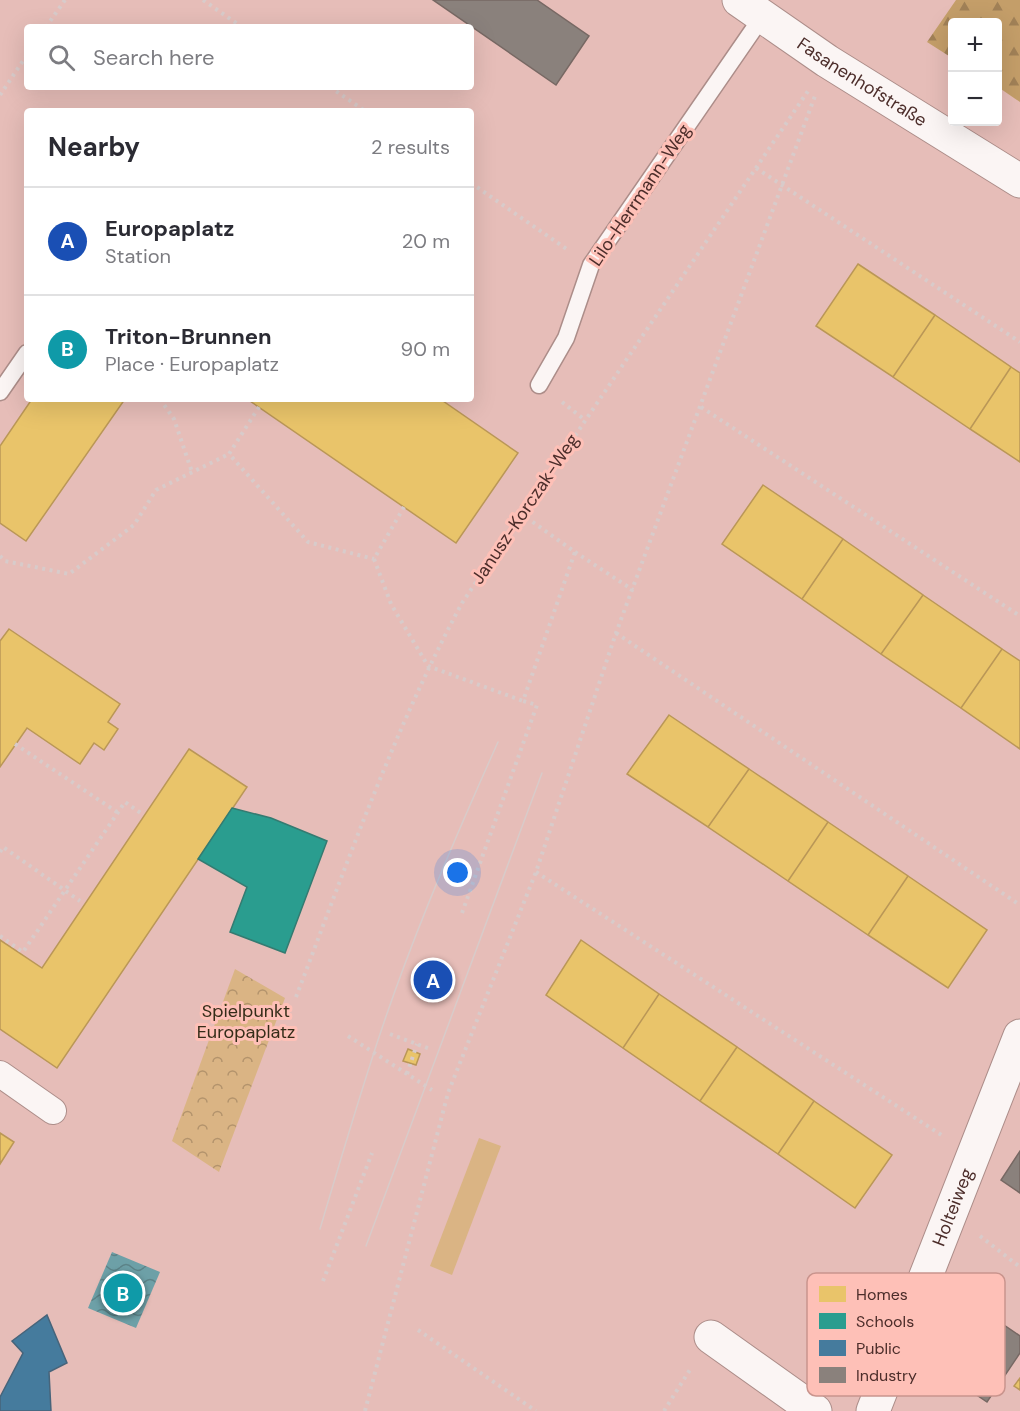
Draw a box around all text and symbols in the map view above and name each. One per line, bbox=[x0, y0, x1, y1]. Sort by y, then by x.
map controls bbox=[948, 18, 1002, 126]
button: + bbox=[948, 18, 1002, 72]
search box bbox=[24, 24, 474, 90]
street label: Fasanenhofstraße bbox=[792, 32, 932, 132]
icon: search bbox=[45, 41, 78, 74]
text: Search here bbox=[93, 43, 214, 72]
button: − bbox=[948, 72, 1002, 126]
street label: Lilo-Herrmann-Weg bbox=[584, 119, 696, 271]
text: Nearby bbox=[48, 130, 140, 164]
text: 2 results bbox=[371, 134, 450, 160]
text: Europaplatz bbox=[105, 214, 234, 243]
text: A bbox=[60, 228, 75, 254]
text: 20 m bbox=[402, 228, 450, 254]
text: Station bbox=[105, 243, 171, 269]
text: Triton-Brunnen bbox=[105, 322, 272, 351]
text: B bbox=[61, 336, 74, 362]
text: 90 m bbox=[401, 336, 450, 362]
text: Place · Europaplatz bbox=[105, 351, 279, 377]
street label: Janusz-Korczak-Weg bbox=[466, 429, 584, 589]
your location bbox=[443, 858, 472, 887]
pin: A bbox=[414, 958, 452, 1002]
park label: Spielpunkt Europaplatz bbox=[197, 999, 295, 1044]
street label: Holteiweg bbox=[927, 1165, 979, 1250]
pin: B bbox=[104, 1270, 142, 1316]
legend bbox=[807, 1273, 1005, 1396]
text: Homes bbox=[856, 1284, 908, 1305]
text: Schools bbox=[856, 1311, 914, 1332]
text: Public bbox=[856, 1338, 901, 1359]
text: Industry bbox=[856, 1365, 917, 1386]

